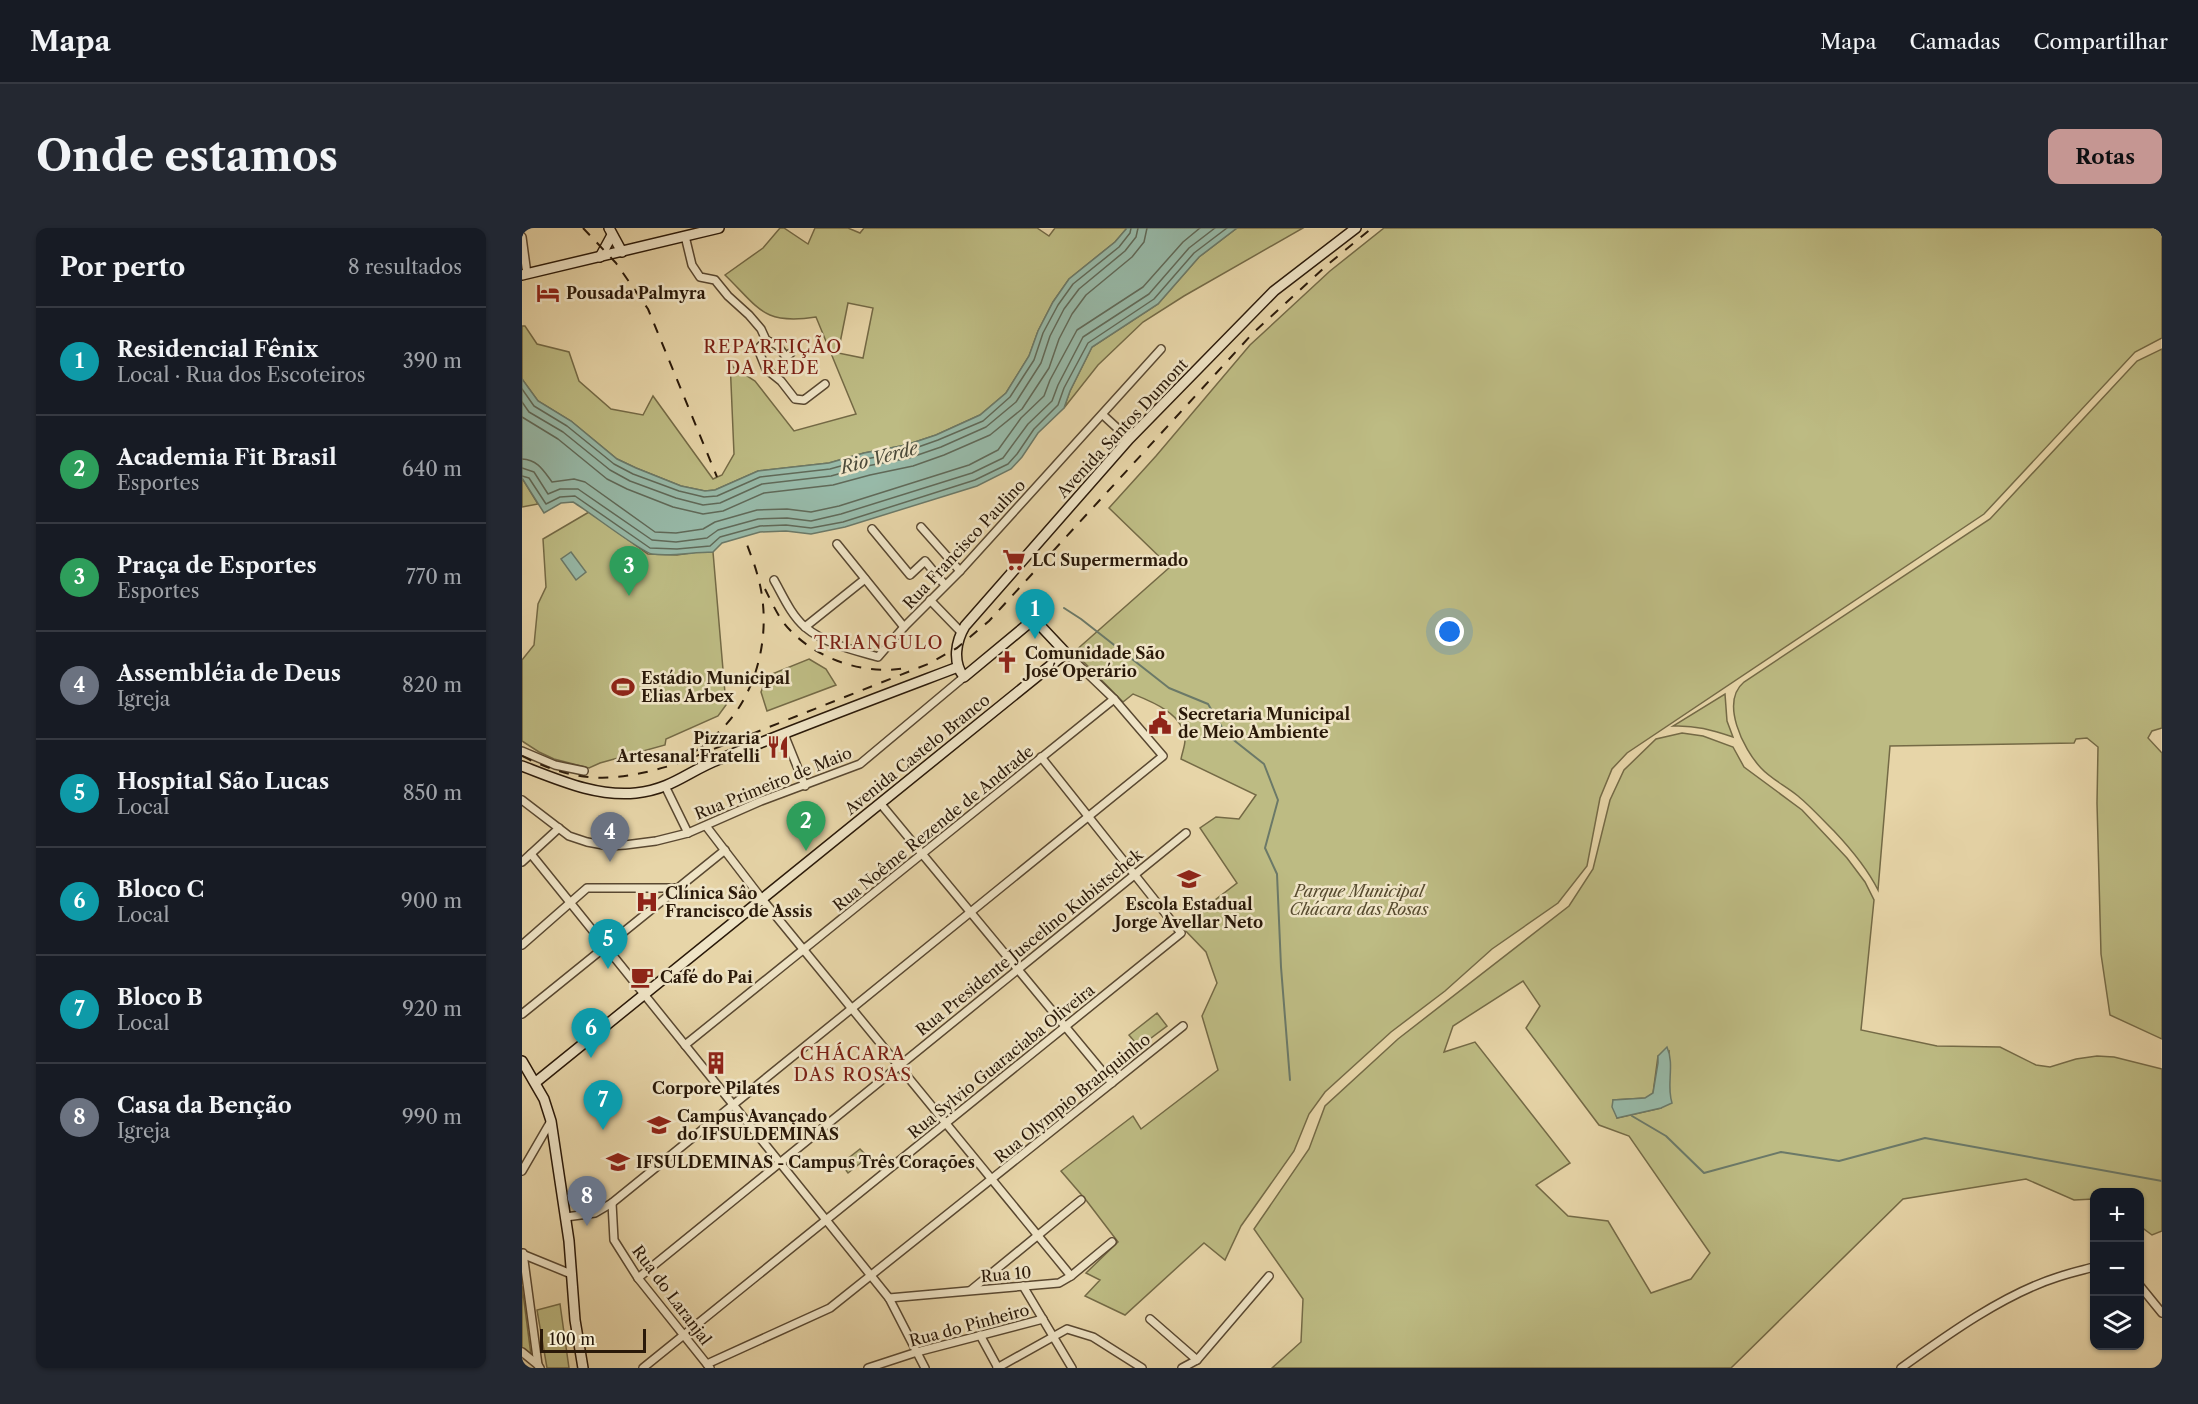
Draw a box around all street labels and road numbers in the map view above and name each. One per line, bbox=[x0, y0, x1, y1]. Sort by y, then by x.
street label: Avenida Santos Dumont bbox=[1052, 354, 1192, 502]
street label: Rua Francisco Paulino bbox=[899, 475, 1030, 613]
street label: Avenida Castelo Branco bbox=[840, 689, 994, 819]
street label: Rua Noême Rezende de Andrade bbox=[829, 741, 1037, 915]
street label: Rua Primeiro de Maio bbox=[692, 742, 855, 824]
street label: Rua Presidente Juscelino Kubistschek bbox=[912, 844, 1147, 1040]
street label: Rua Sylvio Guaraciaba Oliveira bbox=[904, 979, 1099, 1143]
street label: Rua Olympio Branquinho bbox=[990, 1029, 1154, 1167]
street label: Rua do Laranjal bbox=[628, 1241, 716, 1349]
street label: Rua 10 bbox=[980, 1262, 1032, 1286]
street label: Rua do Pinheiro bbox=[907, 1299, 1031, 1351]

